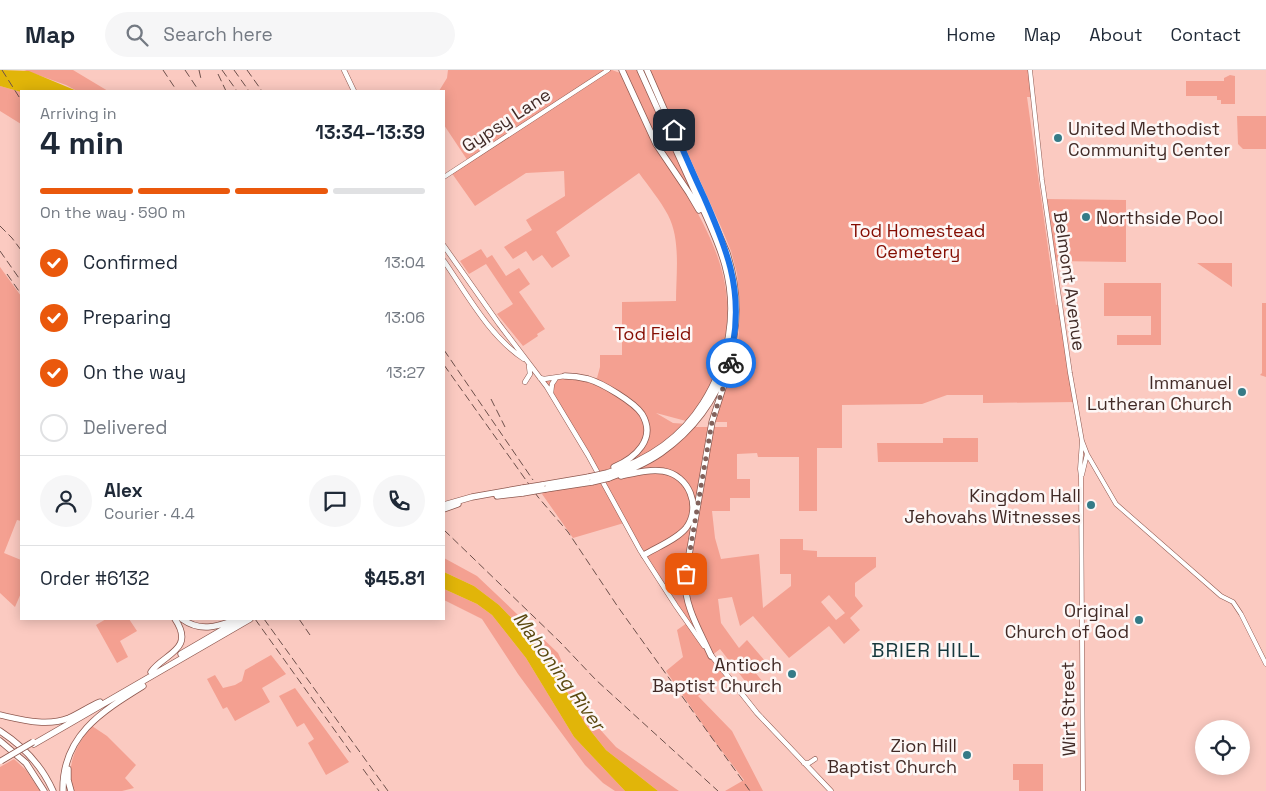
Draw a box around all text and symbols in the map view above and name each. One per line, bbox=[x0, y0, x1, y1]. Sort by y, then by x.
search box bbox=[105, 12, 455, 57]
text: Map bbox=[25, 19, 75, 50]
icon: search bbox=[123, 21, 151, 49]
text: Search here bbox=[163, 22, 273, 47]
text: Home bbox=[947, 23, 996, 46]
text: Map bbox=[1024, 23, 1061, 46]
text: About bbox=[1089, 23, 1143, 46]
text: Contact bbox=[1171, 23, 1241, 46]
street label: Gypsy Lane bbox=[457, 83, 555, 157]
text: Arriving in bbox=[40, 103, 117, 124]
pin bbox=[653, 109, 695, 151]
icon: home bbox=[660, 116, 688, 144]
place label: United Methodist Community Center bbox=[1068, 117, 1230, 161]
text: 13:34–13:39 bbox=[315, 120, 425, 145]
text: 4 min bbox=[40, 123, 124, 163]
marker: United Methodist Community Center bbox=[1052, 132, 1064, 144]
text: On the way · 590 m bbox=[40, 202, 186, 223]
place label: Northside Pool bbox=[1096, 206, 1223, 229]
street label: Belmont Avenue bbox=[1049, 210, 1091, 352]
marker: Northside Pool bbox=[1080, 211, 1092, 223]
park label: Tod Homestead Cemetery bbox=[851, 219, 985, 263]
icon: check bbox=[40, 249, 68, 277]
text: Confirmed bbox=[83, 250, 178, 275]
text: 13:04 bbox=[384, 252, 425, 273]
icon: check bbox=[40, 304, 68, 332]
text: Preparing bbox=[83, 305, 171, 330]
text: 13:06 bbox=[385, 307, 425, 328]
park label: Tod Field bbox=[615, 322, 691, 345]
courier bbox=[706, 338, 756, 388]
icon: bike bbox=[717, 349, 745, 377]
icon: check bbox=[40, 359, 68, 387]
text: On the way bbox=[83, 360, 186, 385]
text: 13:27 bbox=[386, 362, 425, 383]
place label: Immanuel Lutheran Church bbox=[1087, 371, 1232, 415]
marker: Immanuel Lutheran Church bbox=[1236, 386, 1248, 398]
text: Delivered bbox=[83, 415, 168, 440]
button: person bbox=[40, 475, 92, 527]
button: chat bbox=[309, 475, 361, 527]
button: phone bbox=[373, 475, 425, 527]
text: Alex bbox=[104, 478, 143, 503]
place label: Kingdom Hall Jehovahs Witnesses bbox=[904, 484, 1081, 528]
marker: Kingdom Hall Jehovahs Witnesses bbox=[1085, 499, 1097, 511]
text: Courier · 4.4 bbox=[104, 503, 195, 524]
pin bbox=[665, 553, 707, 595]
icon: bag bbox=[672, 560, 700, 588]
text: Order #6132 bbox=[40, 566, 149, 591]
text: $45.81 bbox=[364, 566, 425, 591]
place label: Original Church of God bbox=[1005, 599, 1129, 643]
water label: Mahoning River bbox=[508, 607, 612, 737]
marker: Original Church of God bbox=[1133, 614, 1145, 626]
district label: BRIER HILL bbox=[871, 637, 981, 663]
place label: Antioch Baptist Church bbox=[652, 653, 782, 697]
street label: Wirt Street bbox=[1056, 661, 1080, 757]
marker: Antioch Baptist Church bbox=[786, 668, 798, 680]
map controls bbox=[1195, 720, 1250, 775]
button: locate bbox=[1195, 720, 1250, 775]
place label: Zion Hill Baptist Church bbox=[827, 734, 957, 778]
marker: Zion Hill Baptist Church bbox=[961, 749, 973, 761]

